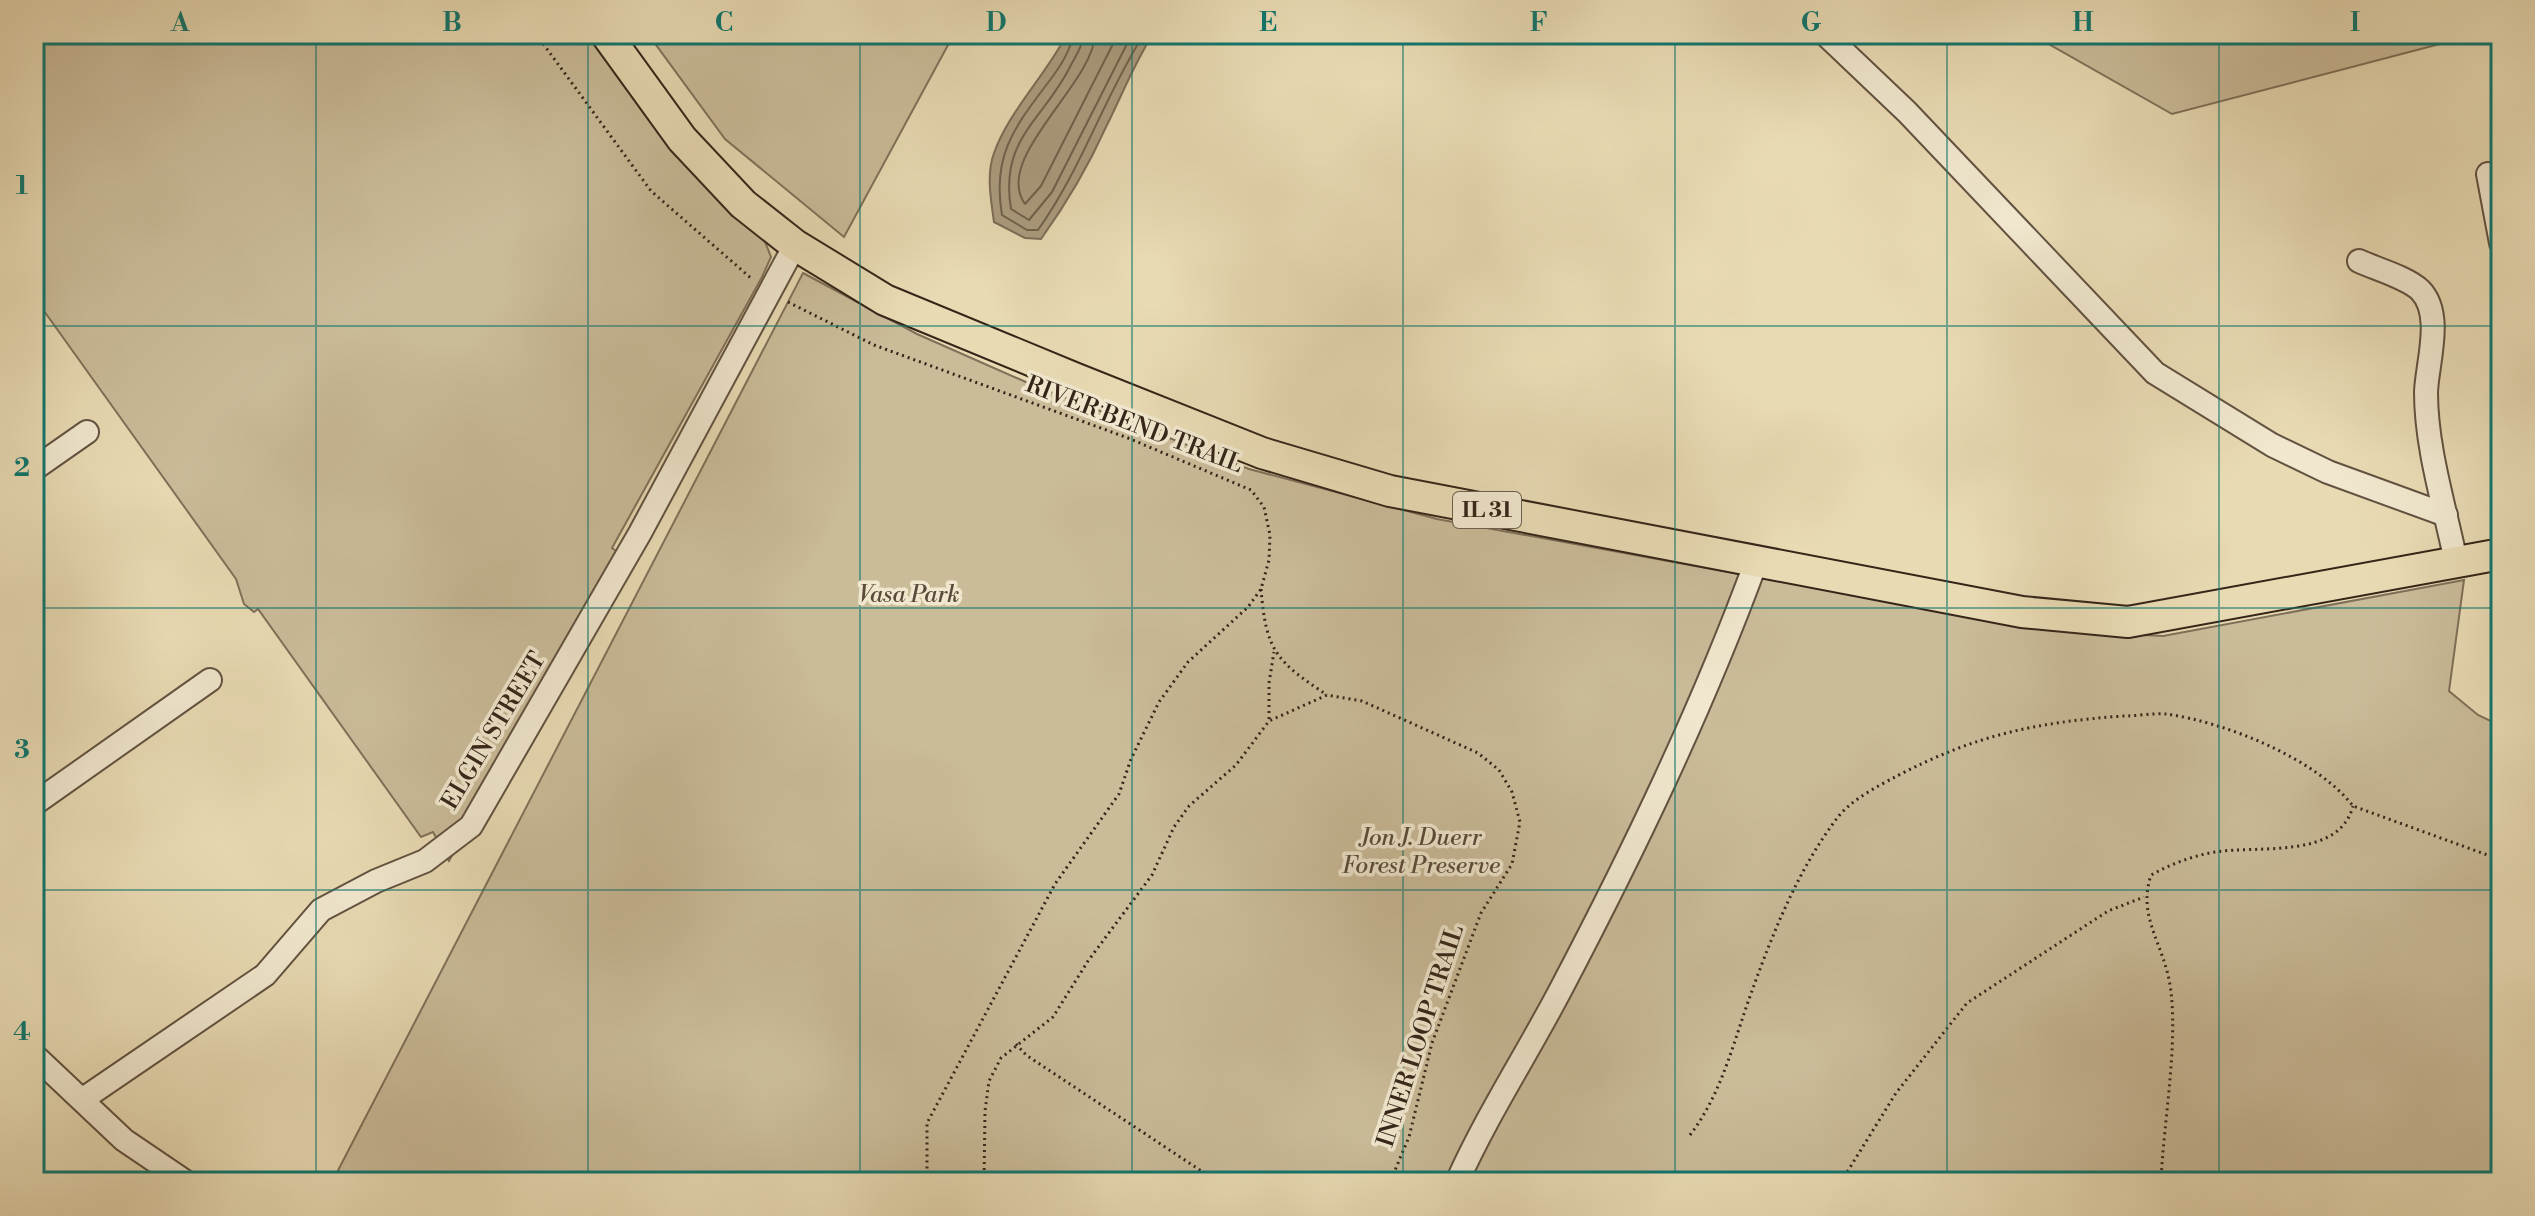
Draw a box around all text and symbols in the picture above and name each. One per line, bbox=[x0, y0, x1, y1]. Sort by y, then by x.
text: A bbox=[170, 7, 190, 39]
text: B bbox=[442, 7, 462, 39]
text: C bbox=[715, 7, 733, 39]
text: D bbox=[986, 7, 1006, 39]
text: E bbox=[1259, 7, 1277, 39]
text: F bbox=[1530, 7, 1548, 39]
text: G bbox=[1801, 7, 1822, 39]
text: H bbox=[2072, 7, 2094, 39]
text: I bbox=[2350, 7, 2360, 39]
text: 1 bbox=[16, 170, 29, 202]
street label: RIVER BEND TRAIL bbox=[1021, 370, 1247, 480]
text: 2 bbox=[14, 452, 30, 484]
road number: IL 31 bbox=[1453, 492, 1521, 528]
park label: Vasa Park bbox=[858, 580, 960, 610]
street label: ELGIN STREET bbox=[435, 647, 553, 815]
text: 3 bbox=[14, 734, 30, 766]
park label: Jon J. Duerr Forest Preserve bbox=[1342, 823, 1500, 881]
street label: INNER LOOP TRAIL bbox=[1371, 921, 1471, 1151]
text: 4 bbox=[13, 1016, 31, 1048]

